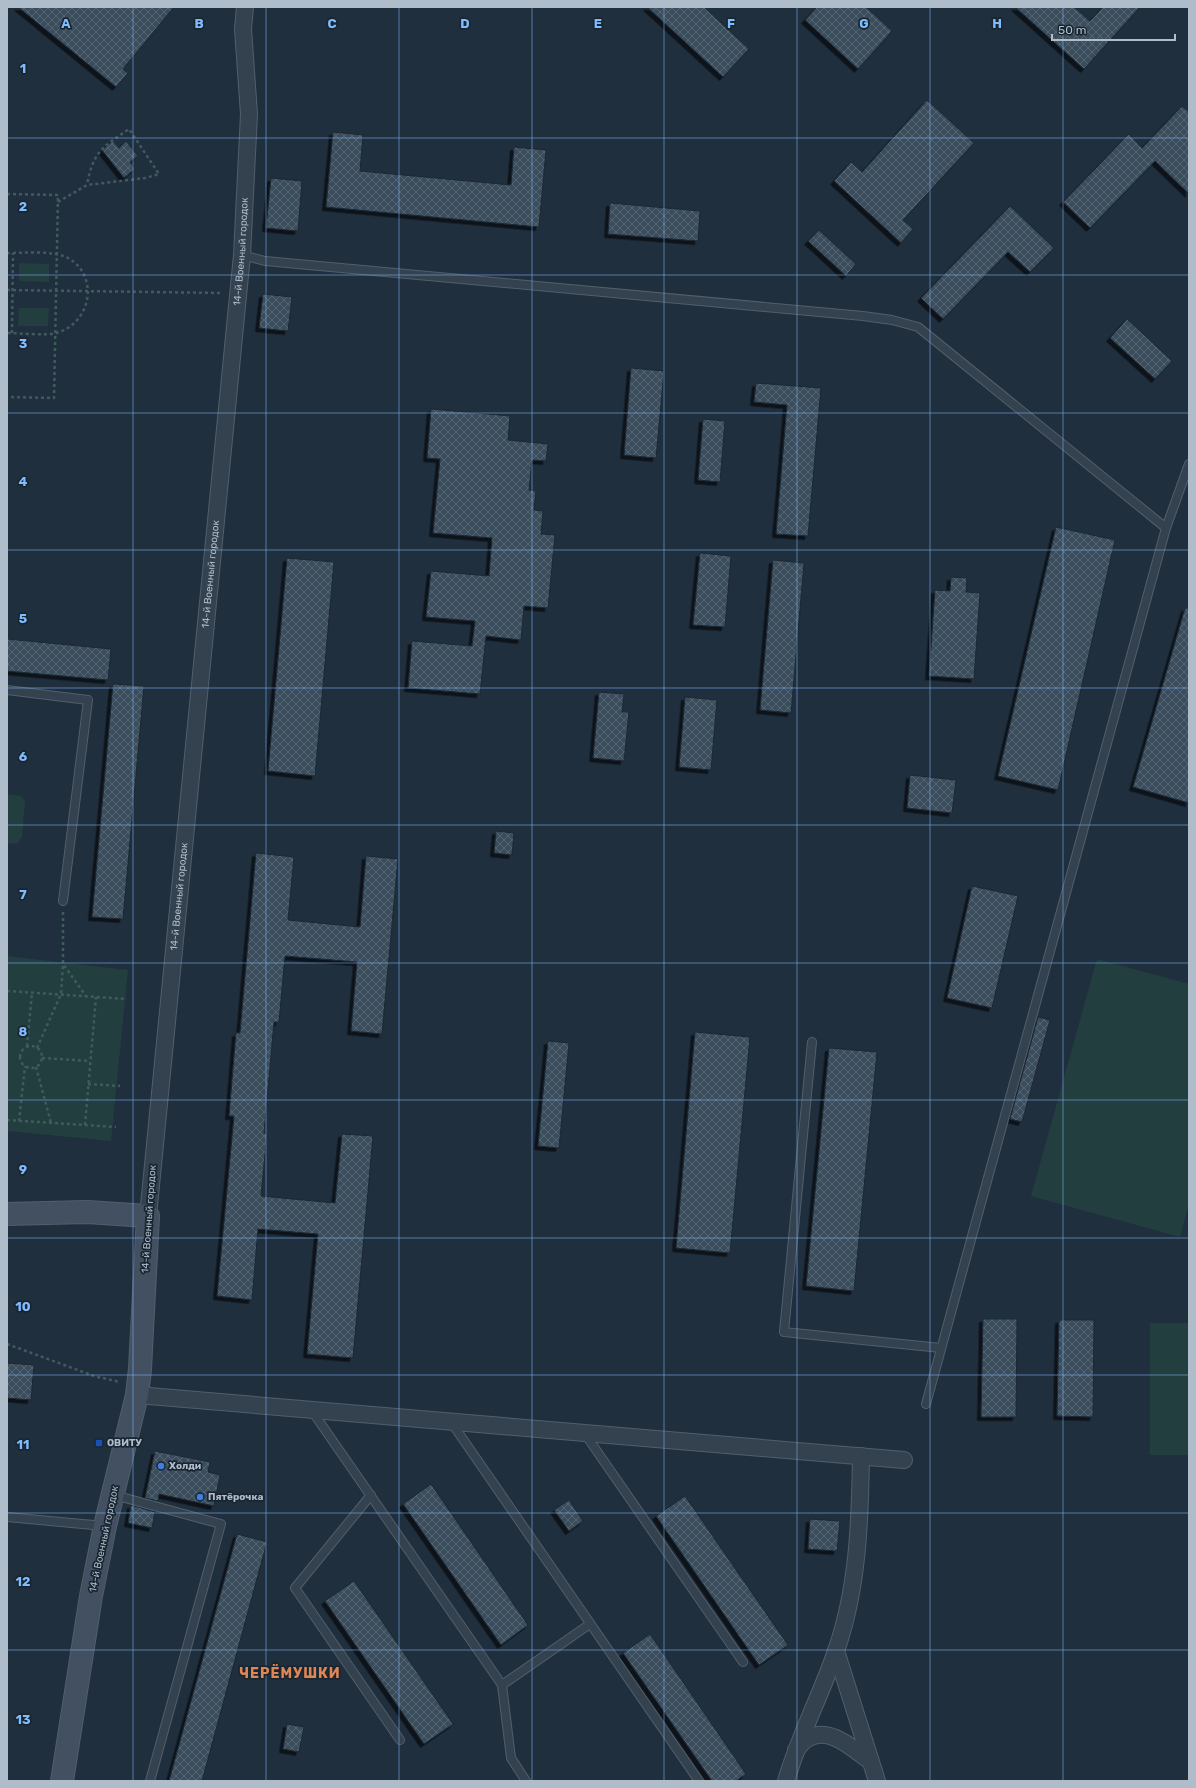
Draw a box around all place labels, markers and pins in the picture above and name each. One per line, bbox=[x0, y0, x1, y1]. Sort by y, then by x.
place label: ОВИТУ bbox=[107, 1437, 142, 1449]
marker: ОВИТУ bbox=[94, 1438, 104, 1448]
place label: Холди bbox=[169, 1460, 201, 1472]
marker: Холди bbox=[156, 1461, 166, 1471]
place label: Пятёрочка bbox=[208, 1491, 263, 1503]
marker: Пятёрочка bbox=[195, 1492, 205, 1502]

